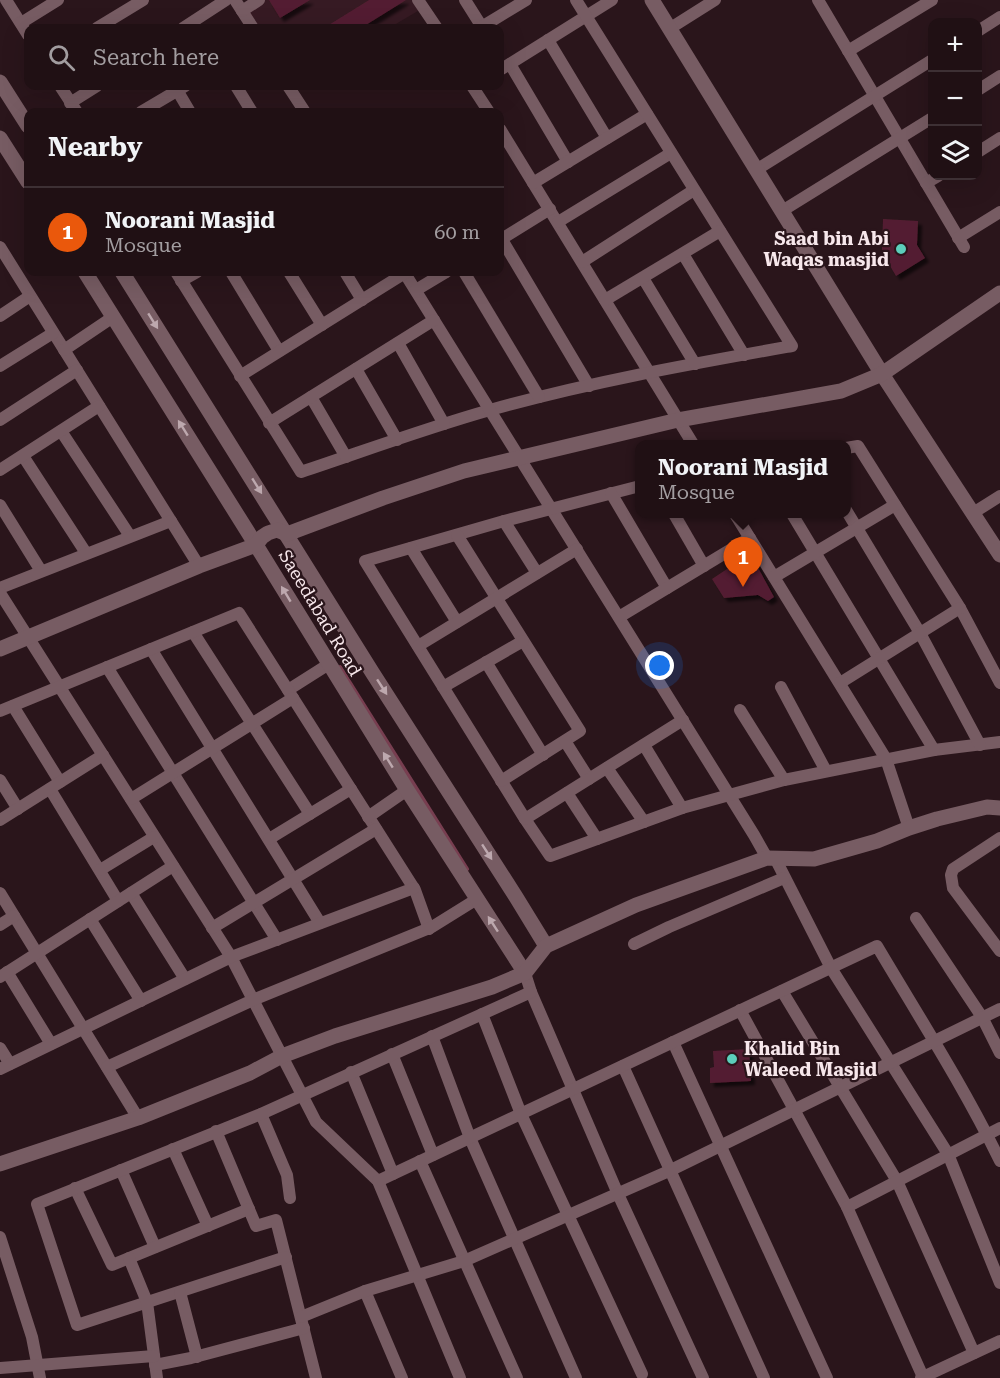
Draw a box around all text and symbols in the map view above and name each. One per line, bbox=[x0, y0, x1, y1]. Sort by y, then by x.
map controls bbox=[928, 18, 982, 180]
button: + bbox=[928, 18, 982, 72]
search box bbox=[24, 24, 504, 90]
icon: search bbox=[45, 41, 78, 74]
text: Search here bbox=[93, 45, 219, 70]
button: − bbox=[928, 72, 982, 126]
button: layers bbox=[928, 126, 982, 180]
text: Nearby bbox=[48, 132, 142, 162]
text: Noorani Masjid bbox=[105, 208, 275, 233]
text: 1 bbox=[62, 220, 73, 244]
text: 60 m bbox=[434, 220, 480, 244]
place label: Saad bin Abi Waqas masjid bbox=[763, 228, 889, 270]
text: Mosque bbox=[105, 233, 182, 257]
marker: Saad bin Abi Waqas masjid bbox=[894, 242, 908, 256]
one-way arrow bbox=[148, 313, 159, 329]
one-way arrow bbox=[178, 420, 189, 436]
popup bbox=[635, 440, 851, 518]
text: Noorani Masjid bbox=[658, 455, 828, 480]
one-way arrow bbox=[251, 478, 262, 494]
text: Mosque bbox=[658, 480, 735, 504]
pin: 1 bbox=[724, 538, 762, 587]
street label: Saeedabad Road bbox=[274, 546, 367, 680]
one-way arrow bbox=[280, 586, 291, 602]
your location bbox=[645, 651, 674, 680]
one-way arrow bbox=[376, 679, 388, 695]
one-way arrow bbox=[383, 752, 394, 768]
one-way arrow bbox=[482, 843, 493, 860]
one-way arrow bbox=[488, 916, 499, 932]
place label: Khalid Bin Waleed Masjid bbox=[744, 1038, 877, 1080]
marker: Khalid Bin Waleed Masjid bbox=[725, 1052, 739, 1066]

